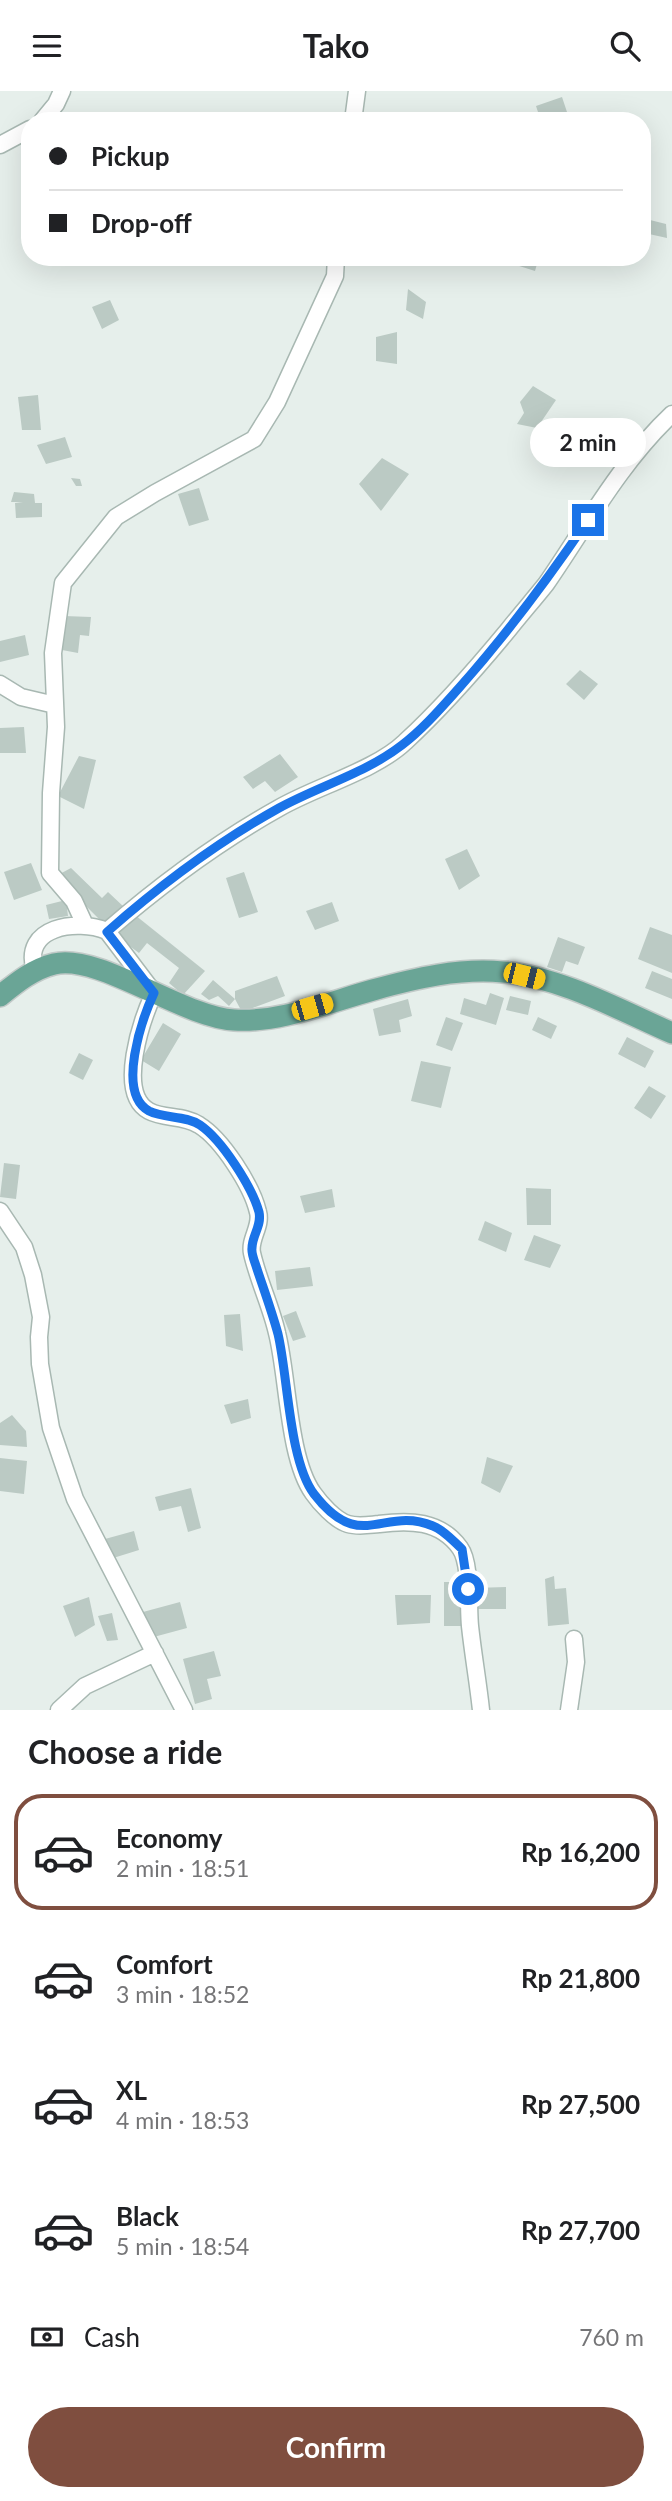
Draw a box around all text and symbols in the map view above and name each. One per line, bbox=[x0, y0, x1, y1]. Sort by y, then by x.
text: Tako bbox=[303, 26, 369, 65]
icon: menu bbox=[28, 27, 66, 65]
icon: search bbox=[606, 27, 644, 65]
text: Pickup bbox=[91, 140, 170, 172]
text: Drop-off bbox=[91, 207, 192, 239]
callout: 2 min bbox=[530, 419, 646, 467]
text: 2 min bbox=[559, 428, 617, 456]
route end bbox=[572, 504, 604, 536]
car bbox=[502, 961, 547, 991]
car bbox=[289, 991, 336, 1023]
route start bbox=[452, 1573, 484, 1605]
text: Choose a ride bbox=[28, 1732, 222, 1771]
icon: car bbox=[32, 1821, 95, 1884]
text: Economy bbox=[116, 1822, 222, 1854]
text: Rp 16,200 bbox=[521, 1836, 640, 1868]
text: 2 min · 18:51 bbox=[116, 1854, 249, 1882]
icon: car bbox=[32, 1947, 95, 2010]
text: Comfort bbox=[116, 1948, 213, 1980]
text: Rp 21,800 bbox=[521, 1962, 640, 1994]
text: 3 min · 18:52 bbox=[116, 1980, 249, 2008]
icon: car bbox=[32, 2073, 95, 2136]
text: XL bbox=[116, 2074, 147, 2106]
text: Rp 27,500 bbox=[521, 2088, 640, 2120]
text: 4 min · 18:53 bbox=[116, 2106, 249, 2134]
icon: car bbox=[32, 2199, 95, 2262]
text: Black bbox=[116, 2200, 179, 2232]
text: Rp 27,700 bbox=[521, 2214, 640, 2246]
text: 5 min · 18:54 bbox=[116, 2232, 249, 2260]
icon: cash bbox=[28, 2318, 66, 2356]
text: Cash bbox=[84, 2321, 140, 2353]
text: 760 m bbox=[579, 2323, 644, 2351]
button: Confirm bbox=[28, 2407, 644, 2487]

